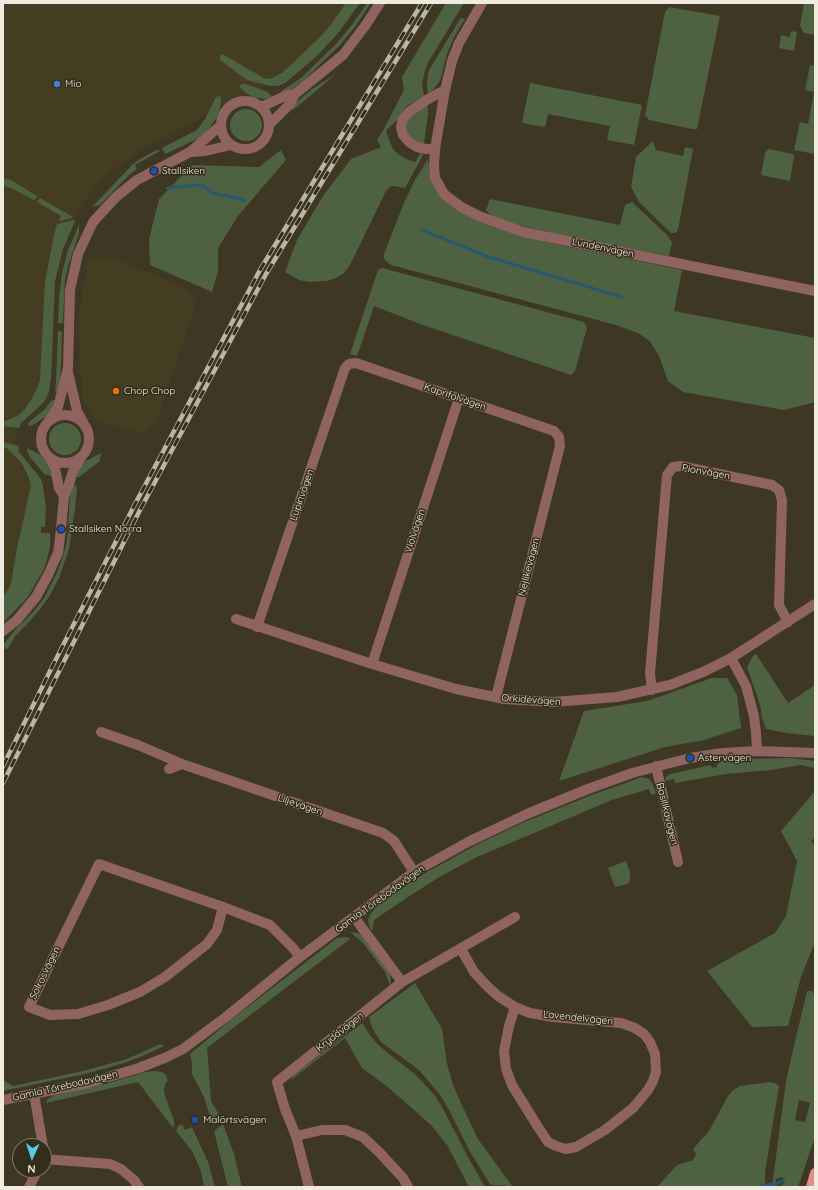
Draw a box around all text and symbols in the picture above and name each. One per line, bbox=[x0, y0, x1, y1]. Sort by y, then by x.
place label: Mio bbox=[65, 78, 81, 90]
marker: Mio bbox=[52, 79, 62, 89]
place label: Stallsiken bbox=[162, 165, 205, 177]
marker: Stallsiken bbox=[149, 166, 159, 176]
street label: Lundenvägen bbox=[571, 236, 635, 260]
street label: Kaprifolvägen bbox=[422, 381, 488, 413]
place label: Chop Chop bbox=[124, 385, 175, 397]
marker: Chop Chop bbox=[111, 386, 121, 396]
street label: Pionvägen bbox=[681, 462, 731, 482]
street label: Lupinvägen bbox=[288, 468, 316, 522]
street label: Violvägen bbox=[402, 507, 428, 555]
place label: Stallsiken Norra bbox=[69, 523, 142, 535]
marker: Stallsiken Norra bbox=[56, 524, 66, 534]
street label: Nejlikevägen bbox=[516, 537, 542, 597]
street label: Orkidévägen bbox=[501, 692, 561, 708]
place label: Astervägen bbox=[698, 752, 751, 764]
marker: Astervägen bbox=[685, 753, 695, 763]
street label: Basilikavägen bbox=[653, 782, 681, 846]
street label: Liljevägen bbox=[276, 792, 324, 818]
street label: Gamla Törebodavägen bbox=[333, 863, 427, 935]
street label: Solrosvägen bbox=[27, 945, 63, 1001]
street label: Lavendelvägen bbox=[542, 1008, 614, 1028]
street label: Kryddvägen bbox=[314, 1010, 366, 1054]
street label: Gamla Törebodavägen bbox=[11, 1068, 119, 1104]
place label: Malörtsvägen bbox=[203, 1114, 267, 1126]
marker: Malörtsvägen bbox=[190, 1115, 200, 1125]
north arrow bbox=[12, 1138, 52, 1178]
text: N bbox=[27, 1162, 36, 1176]

